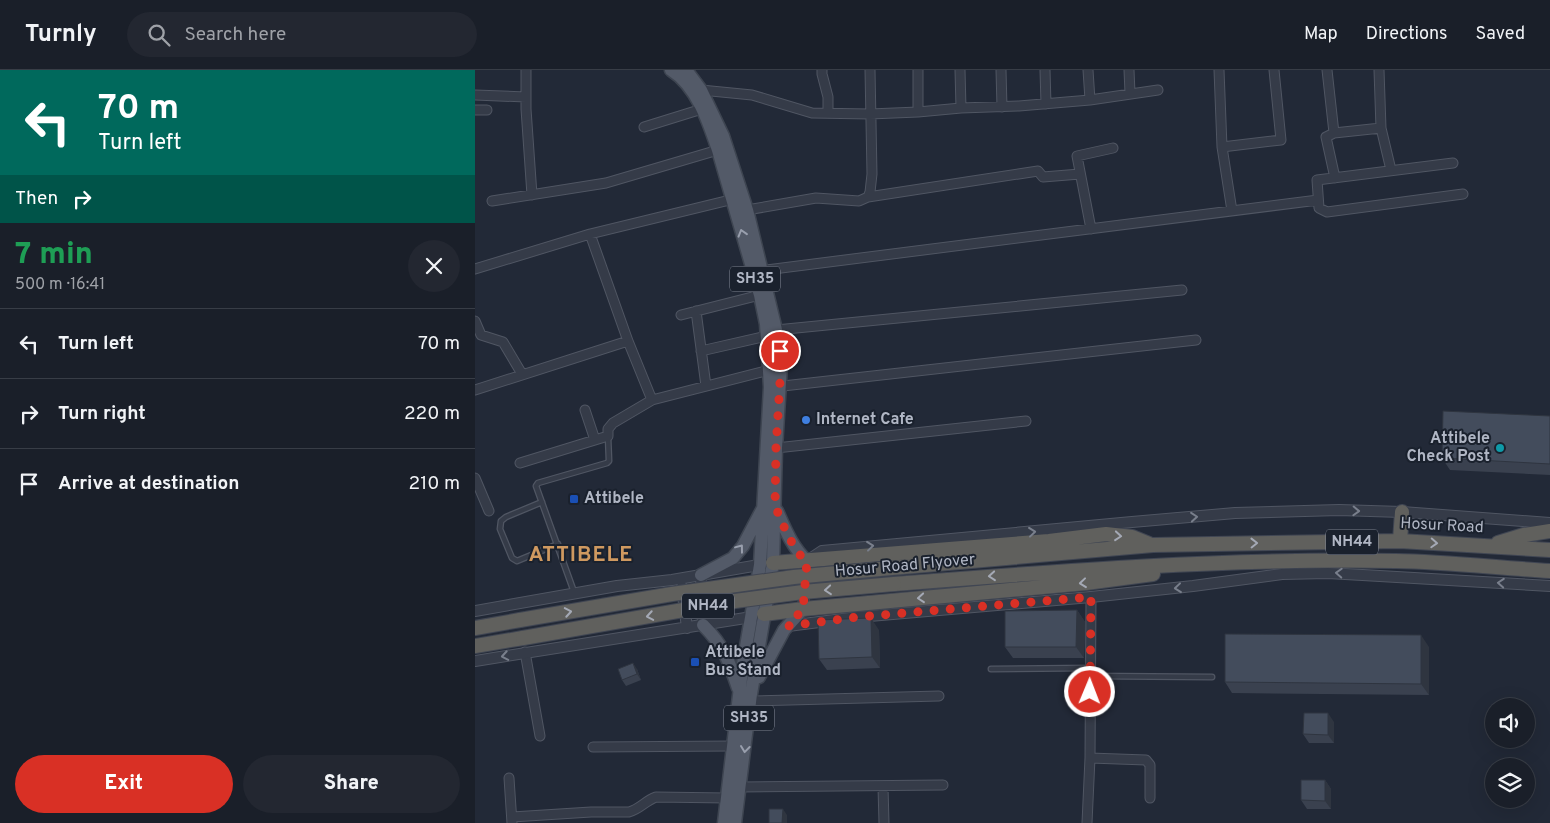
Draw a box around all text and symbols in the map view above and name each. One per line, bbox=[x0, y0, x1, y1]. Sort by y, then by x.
search box bbox=[127, 12, 477, 57]
text: Turnly bbox=[25, 20, 97, 50]
icon: search bbox=[145, 21, 173, 49]
text: Search here bbox=[185, 23, 286, 47]
text: Map bbox=[1304, 23, 1338, 46]
text: Directions bbox=[1366, 23, 1448, 46]
text: Saved bbox=[1476, 23, 1525, 46]
text: 70 m bbox=[98, 87, 179, 131]
icon: left bbox=[15, 90, 80, 155]
text: Turn left bbox=[98, 130, 181, 157]
icon: right bbox=[68, 185, 96, 213]
text: Then bbox=[15, 187, 58, 211]
one-way arrow bbox=[738, 229, 748, 237]
text: 7 min bbox=[15, 237, 93, 274]
button: close bbox=[408, 240, 460, 292]
road number: SH35 bbox=[730, 266, 780, 292]
text: 500 m · 16:41 bbox=[15, 275, 105, 295]
icon: left bbox=[15, 330, 43, 358]
pin bbox=[759, 330, 801, 372]
text: Turn left bbox=[58, 332, 134, 356]
text: 70 m bbox=[418, 332, 460, 356]
icon: arrive bbox=[766, 337, 794, 365]
icon: right bbox=[15, 400, 43, 428]
text: Turn right bbox=[58, 402, 146, 426]
text: 220 m bbox=[404, 402, 460, 426]
place label: Internet Cafe bbox=[816, 410, 914, 430]
marker: Internet Cafe bbox=[800, 414, 812, 426]
place label: Attibele Check Post bbox=[1407, 429, 1490, 467]
marker: Attibele Check Post bbox=[1494, 442, 1506, 454]
icon: arrive bbox=[15, 470, 43, 498]
text: Arrive at destination bbox=[58, 472, 239, 496]
text: 210 m bbox=[409, 472, 460, 496]
place label: Attibele bbox=[584, 489, 644, 509]
marker: Attibele bbox=[568, 493, 580, 505]
one-way arrow bbox=[1353, 505, 1361, 516]
one-way arrow bbox=[1190, 511, 1198, 522]
street label: Hosur Road bbox=[1400, 514, 1484, 538]
one-way arrow bbox=[1029, 527, 1037, 538]
one-way arrow bbox=[1114, 530, 1122, 541]
road number: NH44 bbox=[1326, 530, 1378, 554]
one-way arrow bbox=[1431, 537, 1439, 548]
one-way arrow bbox=[1251, 538, 1259, 548]
one-way arrow bbox=[867, 541, 875, 552]
district label: ATTIBELE bbox=[529, 542, 633, 569]
one-way arrow bbox=[735, 545, 743, 554]
street label: Hosur Road Flyover bbox=[834, 550, 976, 582]
one-way arrow bbox=[1335, 568, 1343, 579]
one-way arrow bbox=[988, 571, 996, 582]
one-way arrow bbox=[1079, 577, 1087, 588]
one-way arrow bbox=[1497, 578, 1505, 589]
one-way arrow bbox=[1173, 582, 1181, 593]
one-way arrow bbox=[824, 584, 832, 595]
one-way arrow bbox=[917, 592, 925, 603]
road number: NH44 bbox=[682, 594, 734, 618]
one-way arrow bbox=[564, 608, 572, 618]
one-way arrow bbox=[646, 610, 655, 620]
place label: Attibele Bus Stand bbox=[705, 643, 781, 681]
one-way arrow bbox=[501, 650, 509, 660]
marker: Attibele Bus Stand bbox=[689, 656, 701, 668]
position arrow bbox=[1063, 665, 1115, 717]
map controls bbox=[1485, 698, 1535, 808]
button: sound bbox=[1485, 698, 1535, 748]
road number: SH35 bbox=[724, 706, 774, 730]
one-way arrow bbox=[740, 745, 751, 753]
button: Exit bbox=[15, 755, 233, 813]
button: Share bbox=[243, 755, 460, 813]
button: layers bbox=[1485, 758, 1535, 808]

